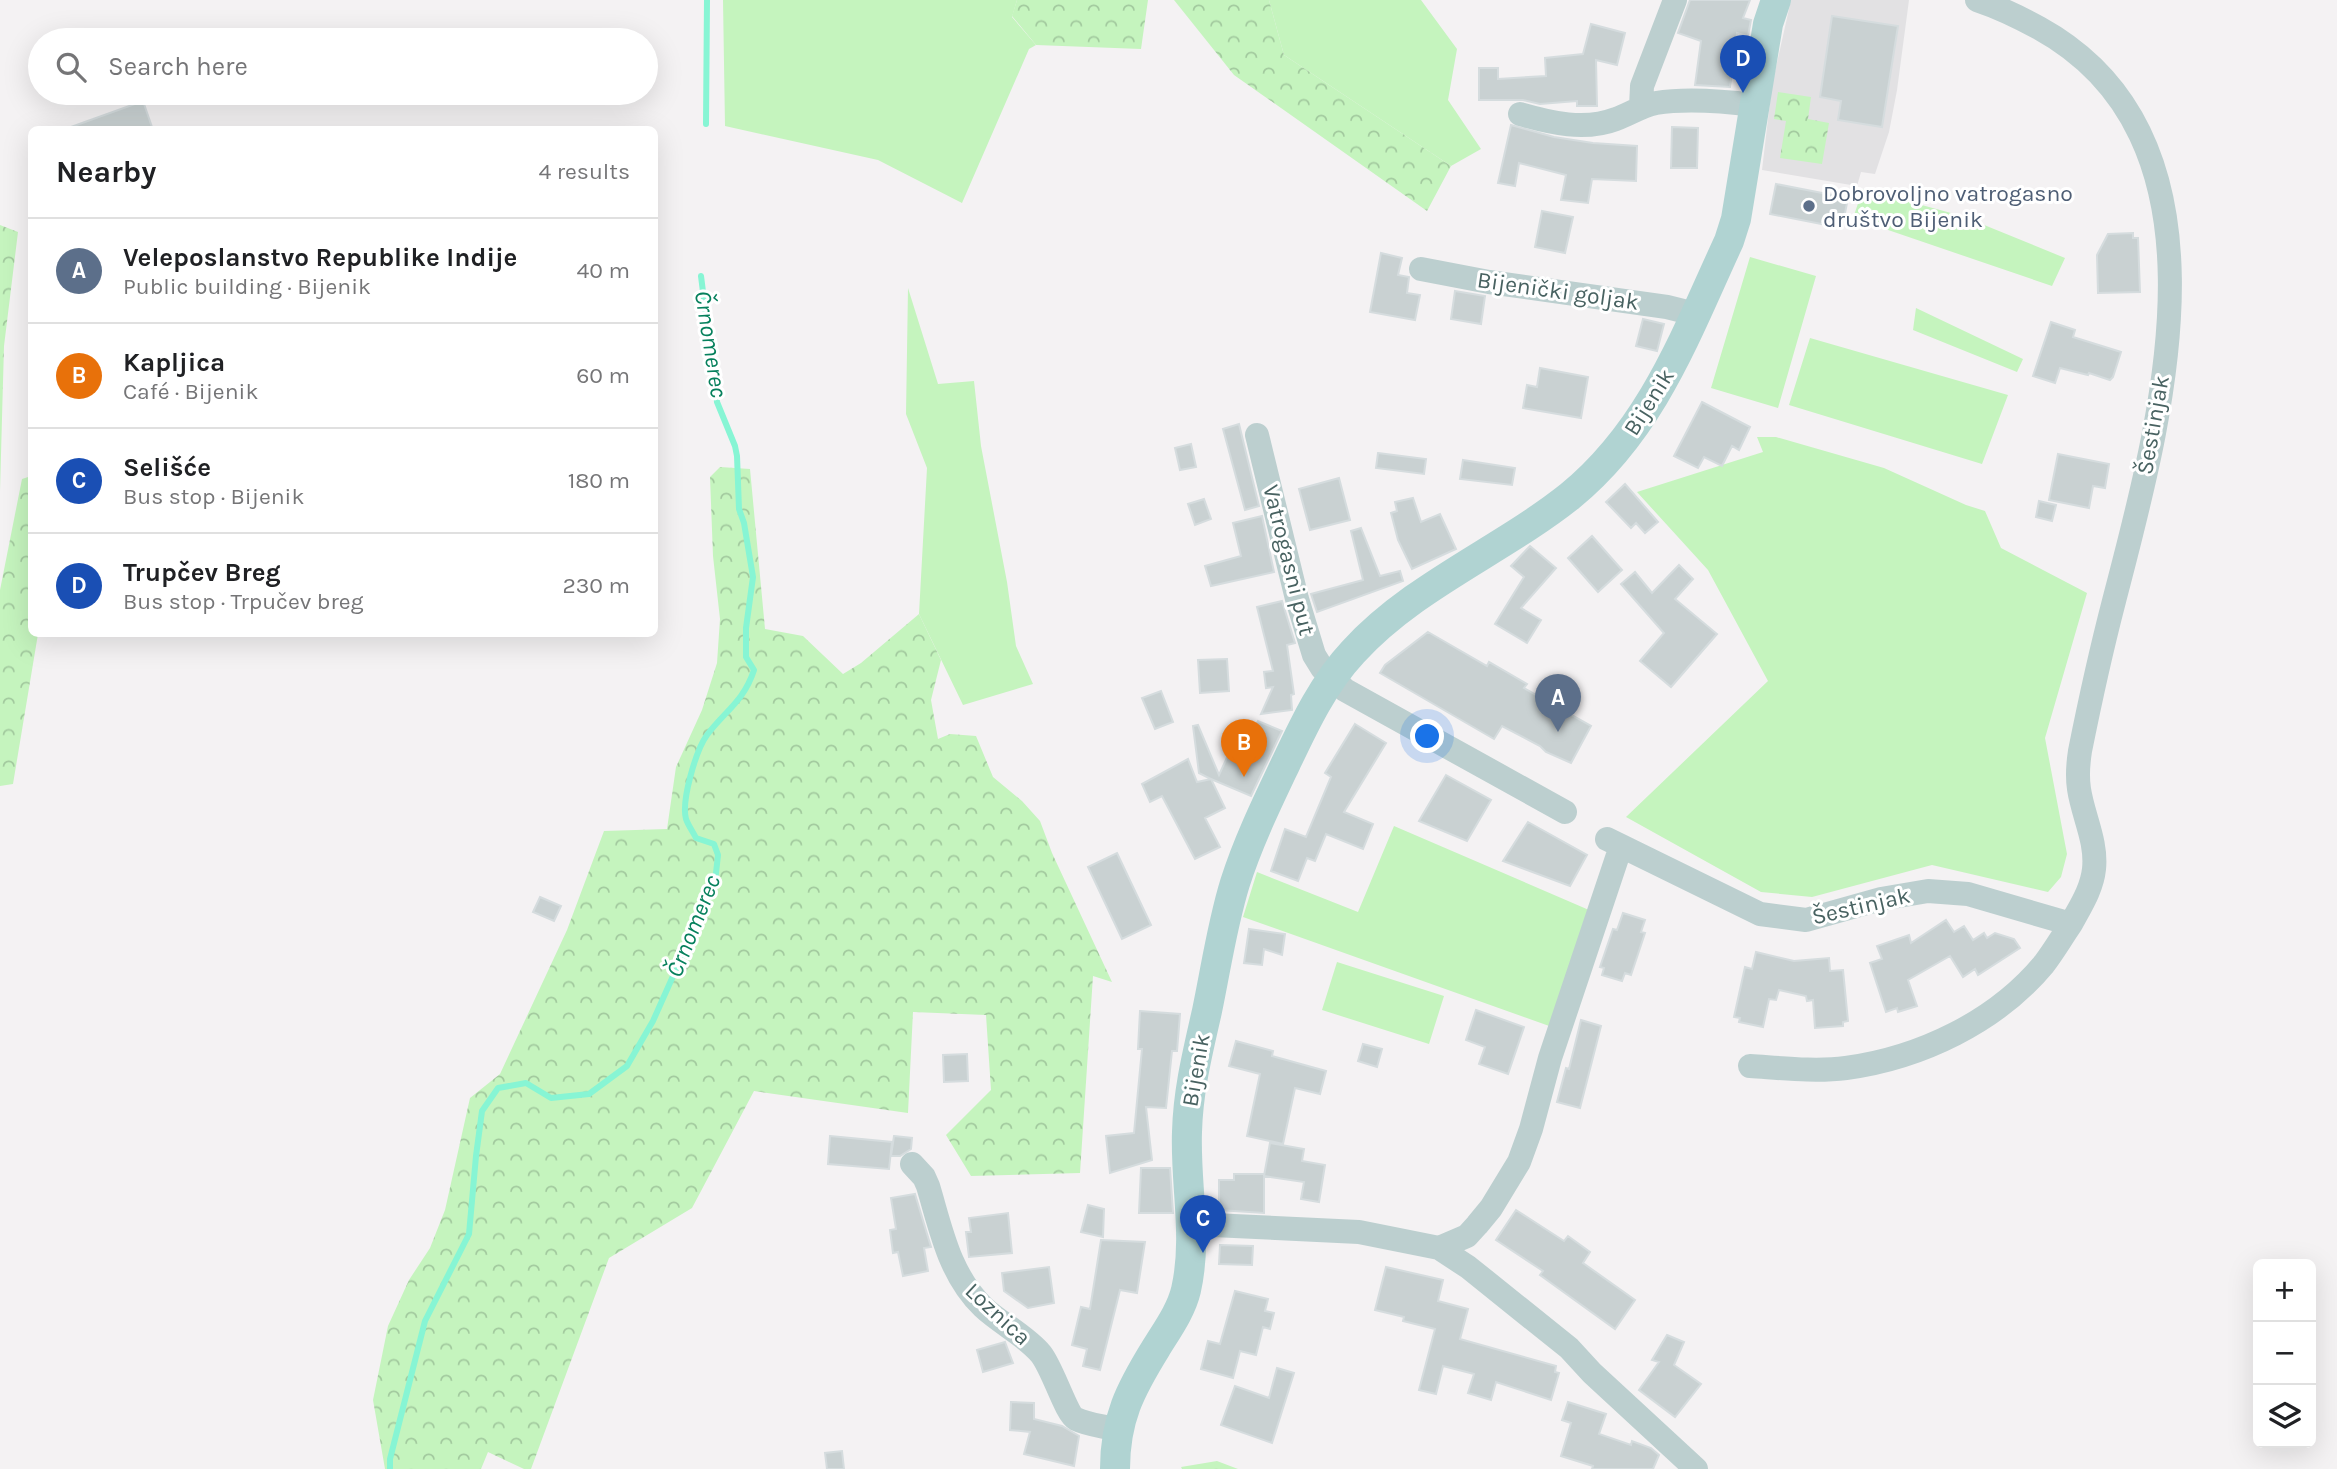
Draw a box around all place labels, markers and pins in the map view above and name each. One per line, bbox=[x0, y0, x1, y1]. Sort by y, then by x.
pin: D bbox=[1720, 35, 1766, 93]
place label: Dobrovoljno vatrogasno društvo Bijenik bbox=[1823, 180, 2073, 233]
marker: Dobrovoljno vatrogasno društvo Bijenik bbox=[1801, 198, 1817, 214]
pin: A bbox=[1535, 674, 1581, 732]
pin: B bbox=[1221, 719, 1267, 777]
pin: C bbox=[1180, 1195, 1226, 1253]

